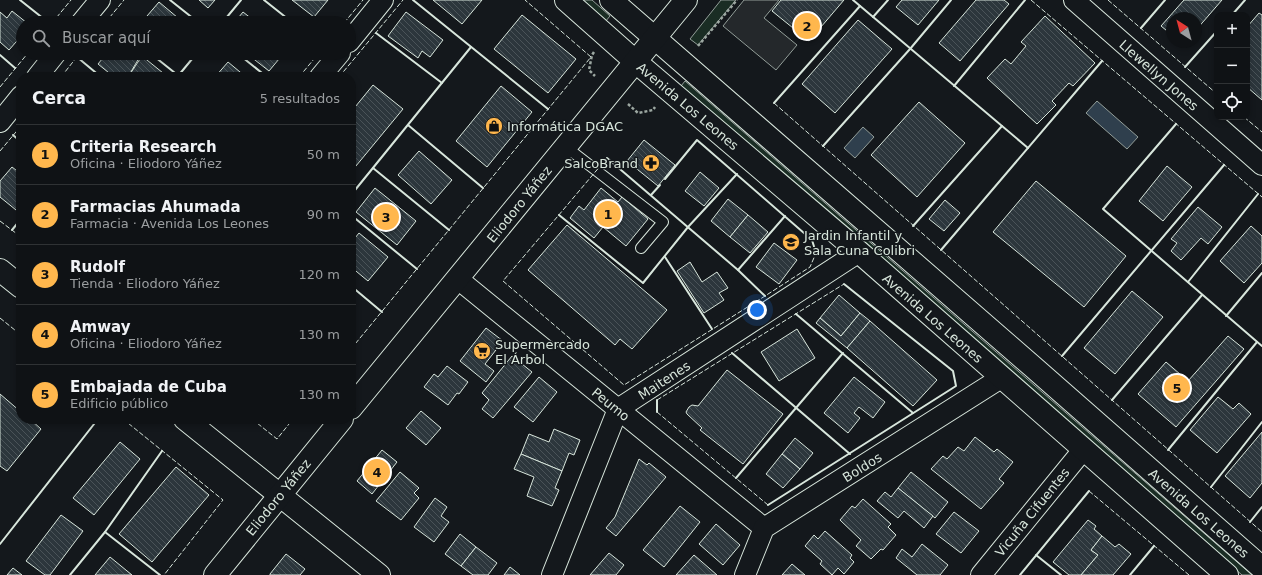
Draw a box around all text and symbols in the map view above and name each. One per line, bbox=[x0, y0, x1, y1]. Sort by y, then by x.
pin: 2 bbox=[794, 11, 820, 41]
north arrow bbox=[1166, 12, 1202, 48]
map controls bbox=[1214, 12, 1250, 120]
button: + bbox=[1214, 12, 1250, 48]
search box bbox=[16, 16, 356, 60]
icon: search bbox=[30, 27, 52, 49]
text: Buscar aquí bbox=[62, 29, 150, 47]
street label: Llewellyn Jones bbox=[1116, 37, 1201, 114]
button: − bbox=[1214, 48, 1250, 84]
street label: Avenida Los Leones bbox=[634, 60, 742, 153]
button: locate bbox=[1214, 84, 1250, 120]
text: Cerca bbox=[32, 88, 86, 108]
text: 5 resultados bbox=[260, 91, 340, 106]
shop icon: Informática DGAC bbox=[484, 116, 504, 136]
place label: Informática DGAC bbox=[507, 119, 623, 134]
text: Criteria Research bbox=[70, 138, 217, 156]
text: 1 bbox=[40, 147, 50, 162]
text: 50 m bbox=[307, 147, 340, 162]
pharmacy icon: SalcoBrand bbox=[641, 153, 661, 173]
text: Oficina · Eliodoro Yáñez bbox=[70, 156, 222, 171]
place label: SalcoBrand bbox=[564, 156, 638, 171]
street label: Eliodoro Yáñez bbox=[484, 163, 555, 246]
text: Farmacias Ahumada bbox=[70, 198, 241, 216]
pin: 1 bbox=[595, 199, 621, 229]
pin: 3 bbox=[373, 202, 399, 232]
text: 2 bbox=[40, 207, 50, 222]
text: 90 m bbox=[307, 207, 340, 222]
text: Farmacia · Avenida Los Leones bbox=[70, 216, 269, 231]
place label: Jardin Infantil y Sala Cuna Colibri bbox=[803, 228, 915, 258]
school or university icon: Jardin Infantil y Sala Cuna Colibri bbox=[781, 232, 801, 252]
text: Rudolf bbox=[70, 258, 125, 276]
text: 3 bbox=[40, 267, 50, 282]
text: 120 m bbox=[298, 267, 340, 282]
street label: Avenida Los Leones bbox=[879, 271, 986, 366]
text: Tienda · Eliodoro Yáñez bbox=[70, 276, 220, 291]
your location bbox=[747, 300, 767, 320]
text: Amway bbox=[70, 318, 131, 336]
text: 4 bbox=[40, 327, 50, 342]
text: 130 m bbox=[298, 327, 340, 342]
text: Oficina · Eliodoro Yáñez bbox=[70, 336, 222, 351]
place label: Supermercado El Árbol bbox=[495, 337, 590, 367]
supermarket icon: Supermercado El Árbol bbox=[472, 341, 492, 361]
street label: Maitenes bbox=[635, 358, 693, 403]
pin: 5 bbox=[1164, 373, 1190, 403]
text: Embajada de Cuba bbox=[70, 378, 227, 396]
street label: Peumo bbox=[589, 385, 633, 424]
text: 5 bbox=[40, 387, 50, 402]
text: 130 m bbox=[298, 387, 340, 402]
text: Edificio público bbox=[70, 396, 168, 411]
street label: Boldos bbox=[840, 449, 885, 485]
street label: Eliodoro Yáñez bbox=[243, 456, 314, 539]
pin: 4 bbox=[364, 457, 390, 487]
street label: Vicuña Cifuentes bbox=[992, 465, 1073, 560]
street label: Avenida Los Leones bbox=[1145, 466, 1252, 561]

